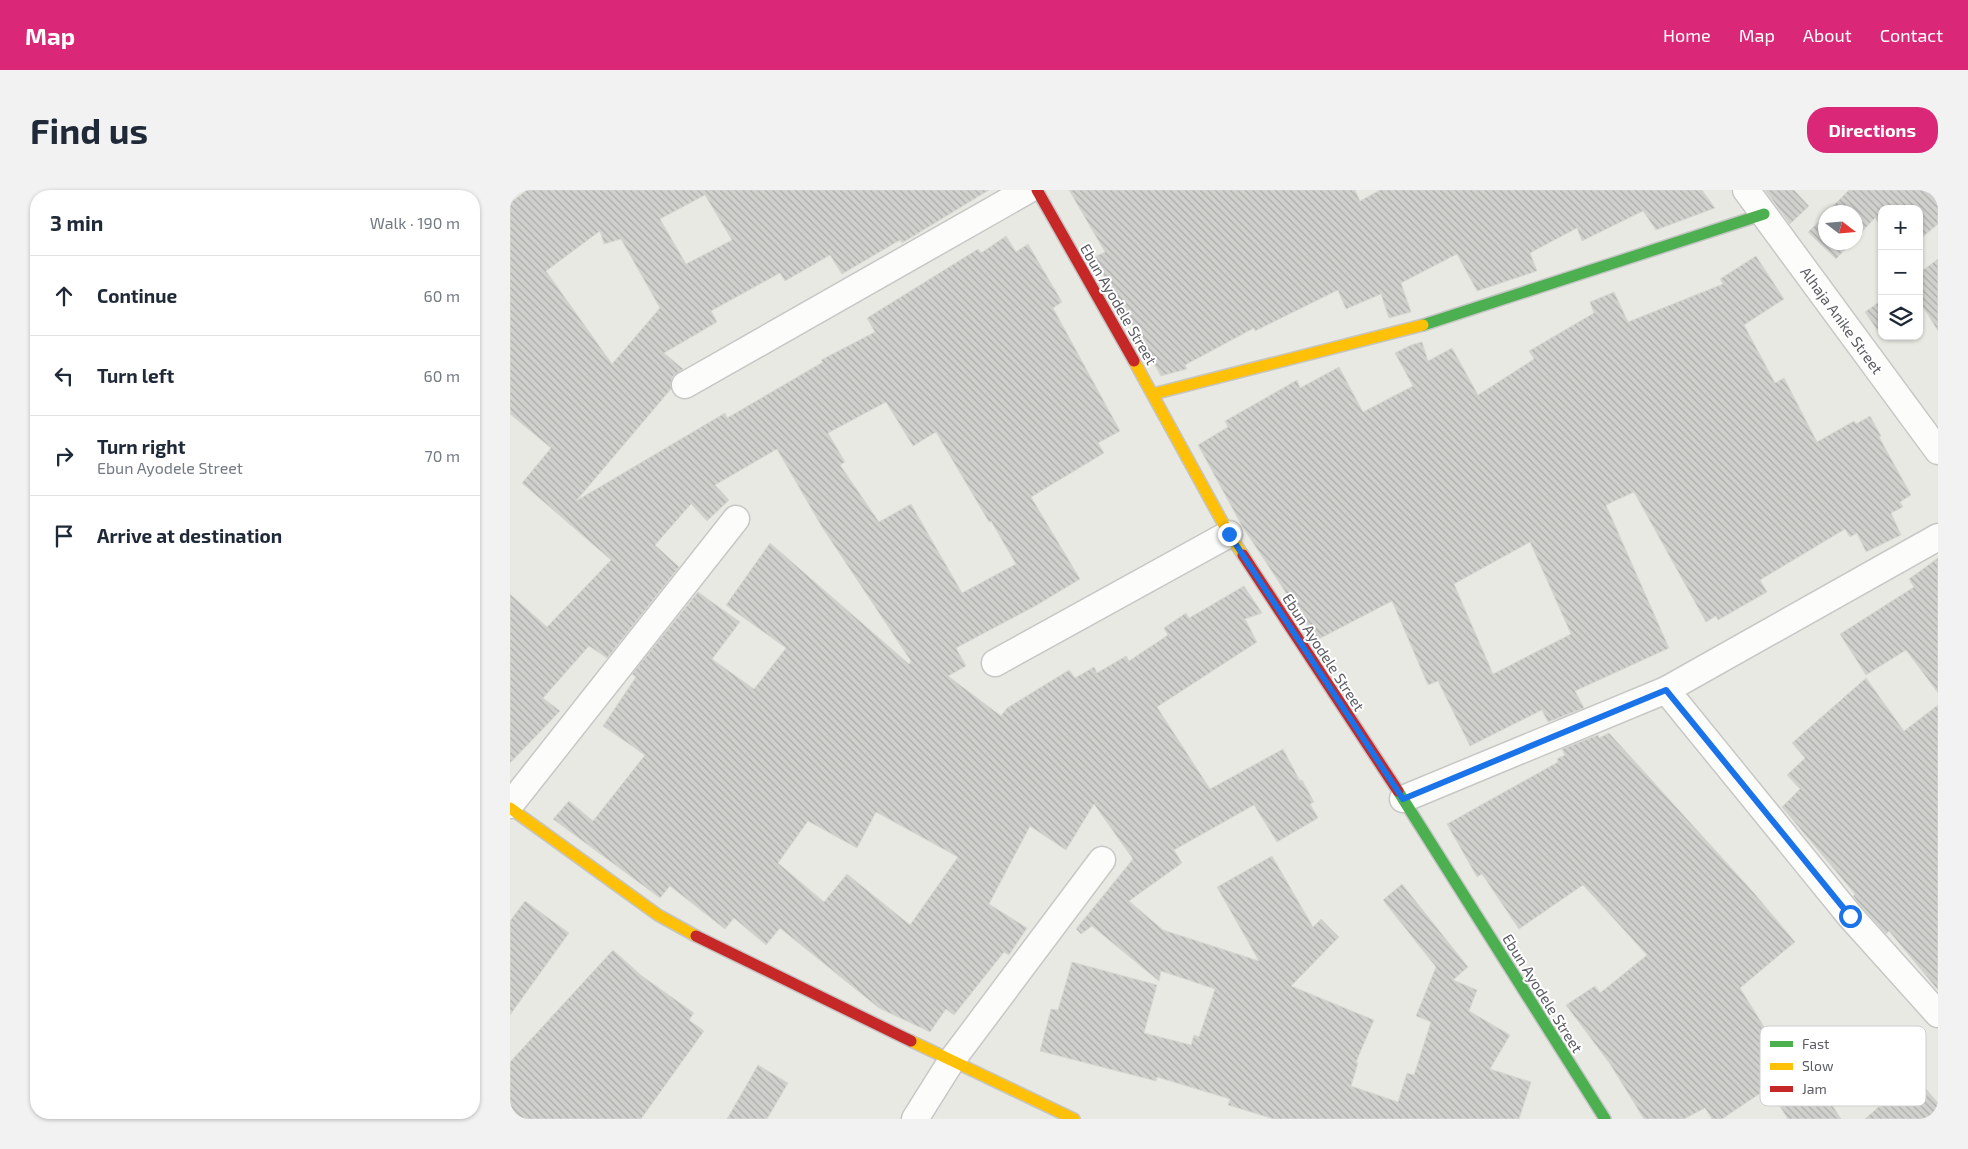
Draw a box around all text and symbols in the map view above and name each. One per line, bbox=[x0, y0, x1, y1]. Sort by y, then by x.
text: Map bbox=[25, 21, 75, 50]
text: Home bbox=[1663, 24, 1711, 46]
text: Map bbox=[1739, 24, 1775, 46]
text: About bbox=[1803, 24, 1852, 46]
text: Contact bbox=[1880, 24, 1943, 46]
button: Directions bbox=[1807, 107, 1938, 153]
text: Find us bbox=[30, 109, 148, 151]
north arrow bbox=[1818, 205, 1863, 250]
map controls bbox=[1878, 205, 1923, 340]
button: + bbox=[1878, 205, 1923, 250]
text: 3 min bbox=[50, 210, 103, 235]
text: Walk · 190 m bbox=[370, 213, 460, 232]
street label: Ebun Ayodele Street bbox=[1077, 240, 1161, 368]
button: − bbox=[1878, 250, 1923, 295]
street label: Alhaja Anike Street bbox=[1796, 263, 1887, 378]
icon: ahead bbox=[50, 282, 78, 310]
text: Continue bbox=[97, 284, 177, 307]
text: 60 m bbox=[424, 286, 460, 305]
button: layers bbox=[1878, 295, 1923, 340]
icon: left bbox=[50, 362, 78, 390]
text: Turn left bbox=[97, 364, 174, 387]
text: 60 m bbox=[424, 366, 460, 385]
text: Turn right bbox=[97, 435, 185, 458]
icon: right bbox=[50, 442, 78, 470]
text: 70 m bbox=[425, 446, 460, 465]
text: Ebun Ayodele Street bbox=[97, 458, 243, 477]
icon: arrive bbox=[50, 522, 78, 550]
route end bbox=[1218, 523, 1241, 546]
text: Arrive at destination bbox=[97, 524, 282, 547]
street label: Ebun Ayodele Street bbox=[1279, 590, 1369, 715]
route start bbox=[1839, 905, 1862, 928]
street label: Ebun Ayodele Street bbox=[1499, 930, 1587, 1056]
legend bbox=[1760, 1026, 1926, 1106]
text: Fast bbox=[1802, 1035, 1829, 1052]
text: Slow bbox=[1802, 1057, 1834, 1074]
text: Jam bbox=[1802, 1080, 1827, 1097]

